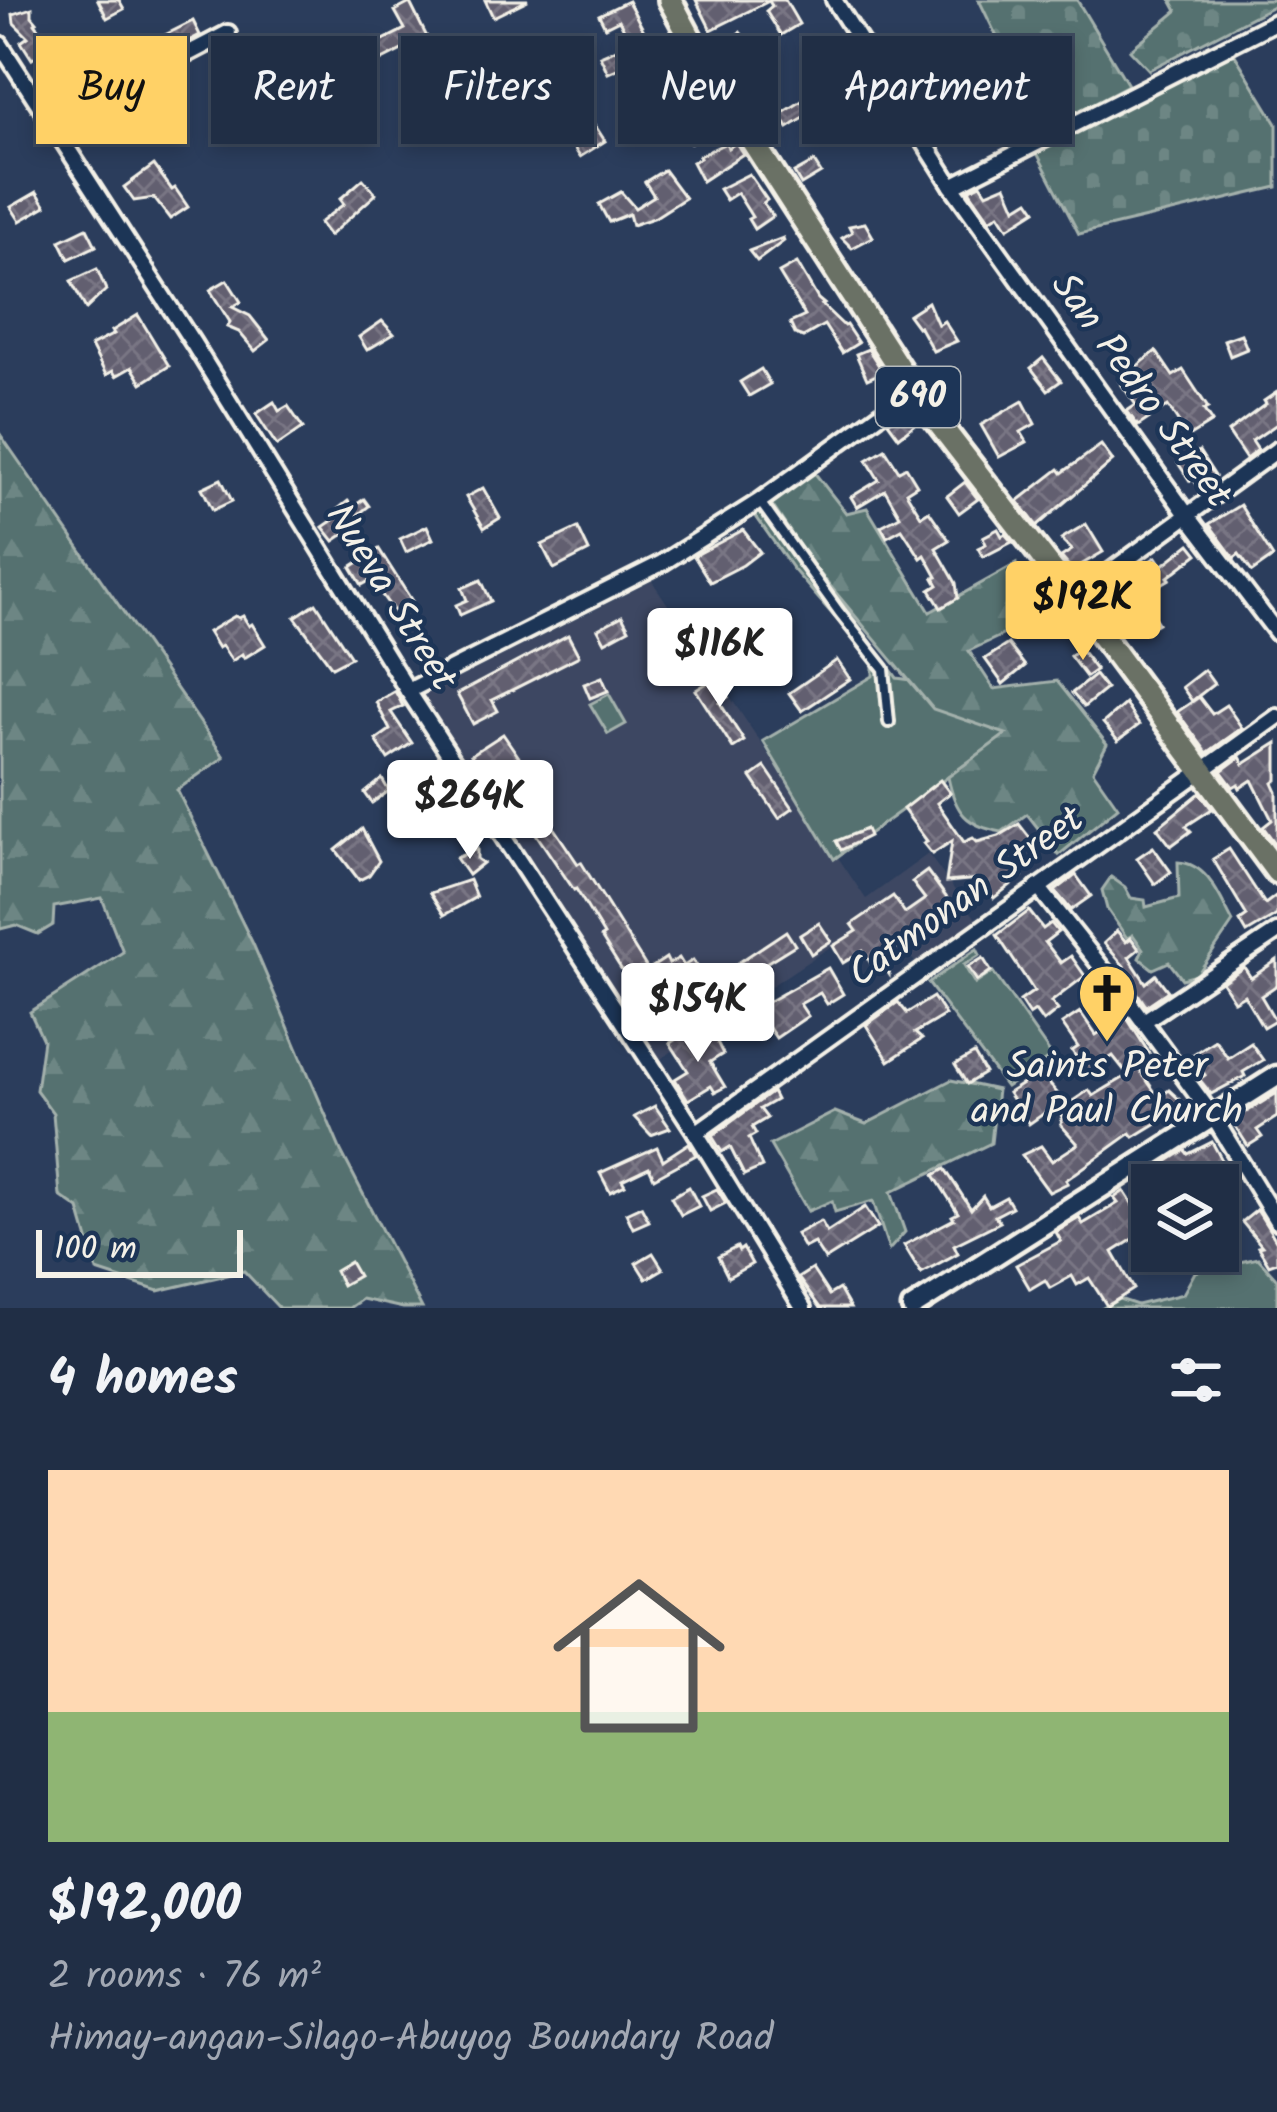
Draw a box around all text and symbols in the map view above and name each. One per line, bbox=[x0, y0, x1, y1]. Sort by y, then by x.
chip: Buy bbox=[36, 36, 187, 144]
chip: Rent bbox=[211, 36, 377, 144]
chip: Filters bbox=[401, 36, 594, 144]
chip: New bbox=[618, 36, 778, 144]
chip: Apartment bbox=[802, 36, 1072, 144]
street label: San Pedro Street bbox=[1033, 260, 1248, 523]
road number: 690 bbox=[876, 367, 960, 427]
street label: Nueva Street bbox=[308, 492, 473, 705]
pin: $192K bbox=[999, 561, 1167, 663]
text: $192K bbox=[1033, 569, 1133, 631]
pin: $116K bbox=[636, 608, 804, 710]
text: $116K bbox=[674, 616, 766, 678]
pin: $264K bbox=[386, 760, 554, 862]
text: $264K bbox=[414, 768, 526, 830]
street label: Catmonan Street bbox=[836, 790, 1099, 1005]
church icon: Saints Peter and Paul Church bbox=[1076, 962, 1138, 1044]
pin: $154K bbox=[614, 963, 782, 1065]
text: $154K bbox=[648, 971, 748, 1033]
place label: Saints Peter and Paul Church bbox=[971, 1037, 1243, 1144]
map controls bbox=[1131, 1164, 1239, 1272]
button: layers bbox=[1131, 1164, 1239, 1272]
scale bar bbox=[36, 1224, 243, 1277]
text: 100 m bbox=[54, 1224, 137, 1277]
text: 4 homes bbox=[48, 1340, 238, 1421]
icon: filters bbox=[1163, 1347, 1229, 1413]
icon: home bbox=[531, 1548, 747, 1764]
text: $192,000 bbox=[48, 1866, 241, 1947]
text: 2 rooms · 76 m² bbox=[48, 1947, 321, 2009]
text: Himay-angan-Silago-Abuyog Boundary Road bbox=[48, 2009, 773, 2071]

